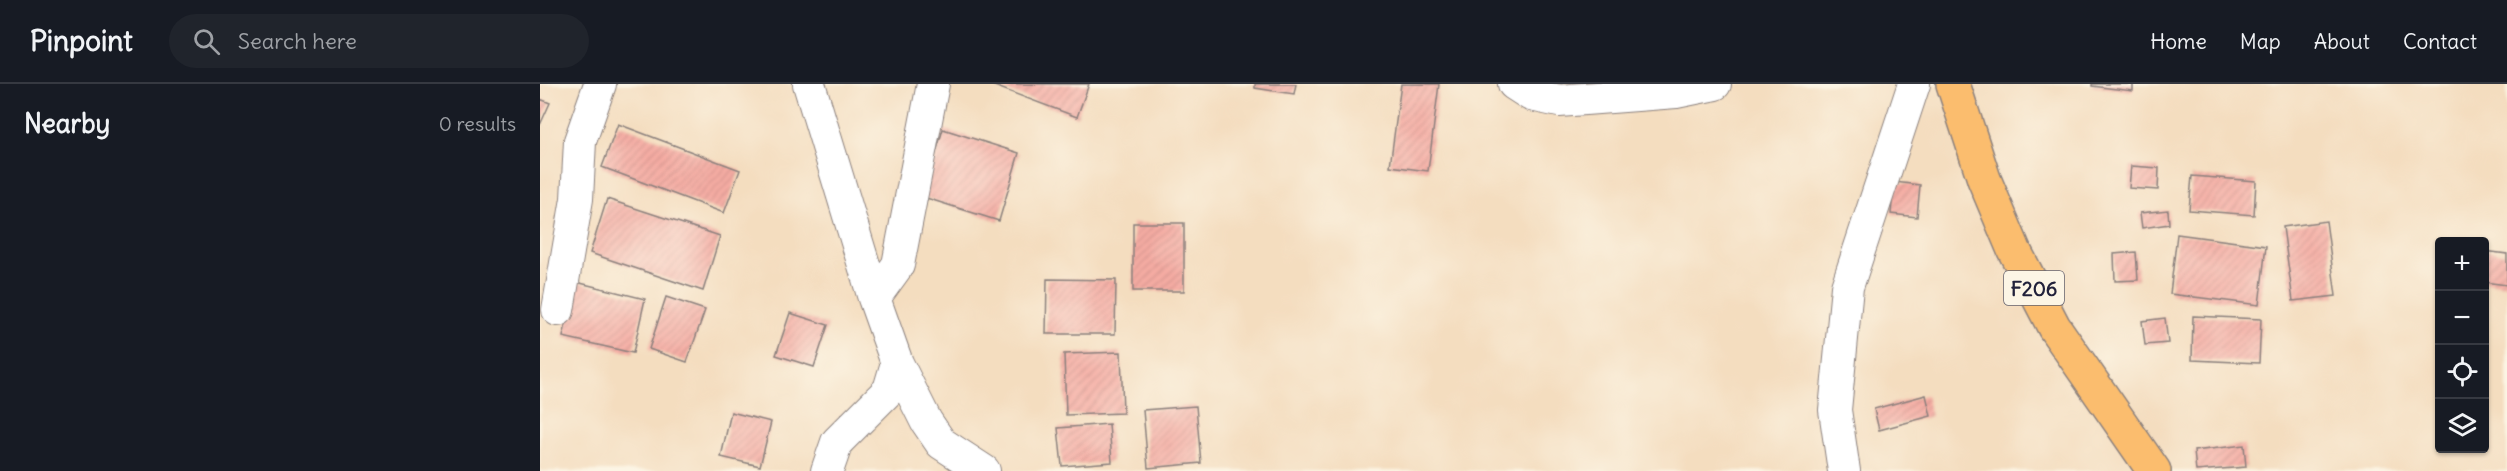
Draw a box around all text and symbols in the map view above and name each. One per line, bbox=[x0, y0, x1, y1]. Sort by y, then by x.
search box bbox=[169, 14, 589, 68]
text: Pinpoint bbox=[30, 23, 133, 59]
icon: search bbox=[190, 25, 223, 58]
text: Search here bbox=[238, 27, 357, 55]
text: Home bbox=[2150, 28, 2207, 55]
text: Map bbox=[2240, 28, 2281, 55]
text: About bbox=[2314, 28, 2370, 55]
text: Contact bbox=[2403, 28, 2477, 55]
text: Nearby bbox=[24, 107, 110, 140]
text: 0 results bbox=[439, 111, 516, 136]
map controls bbox=[2435, 237, 2489, 453]
button: + bbox=[2435, 237, 2489, 291]
road number: F206 bbox=[2004, 271, 2064, 305]
button: − bbox=[2435, 291, 2489, 345]
button: locate bbox=[2435, 345, 2489, 399]
button: layers bbox=[2435, 399, 2489, 453]

